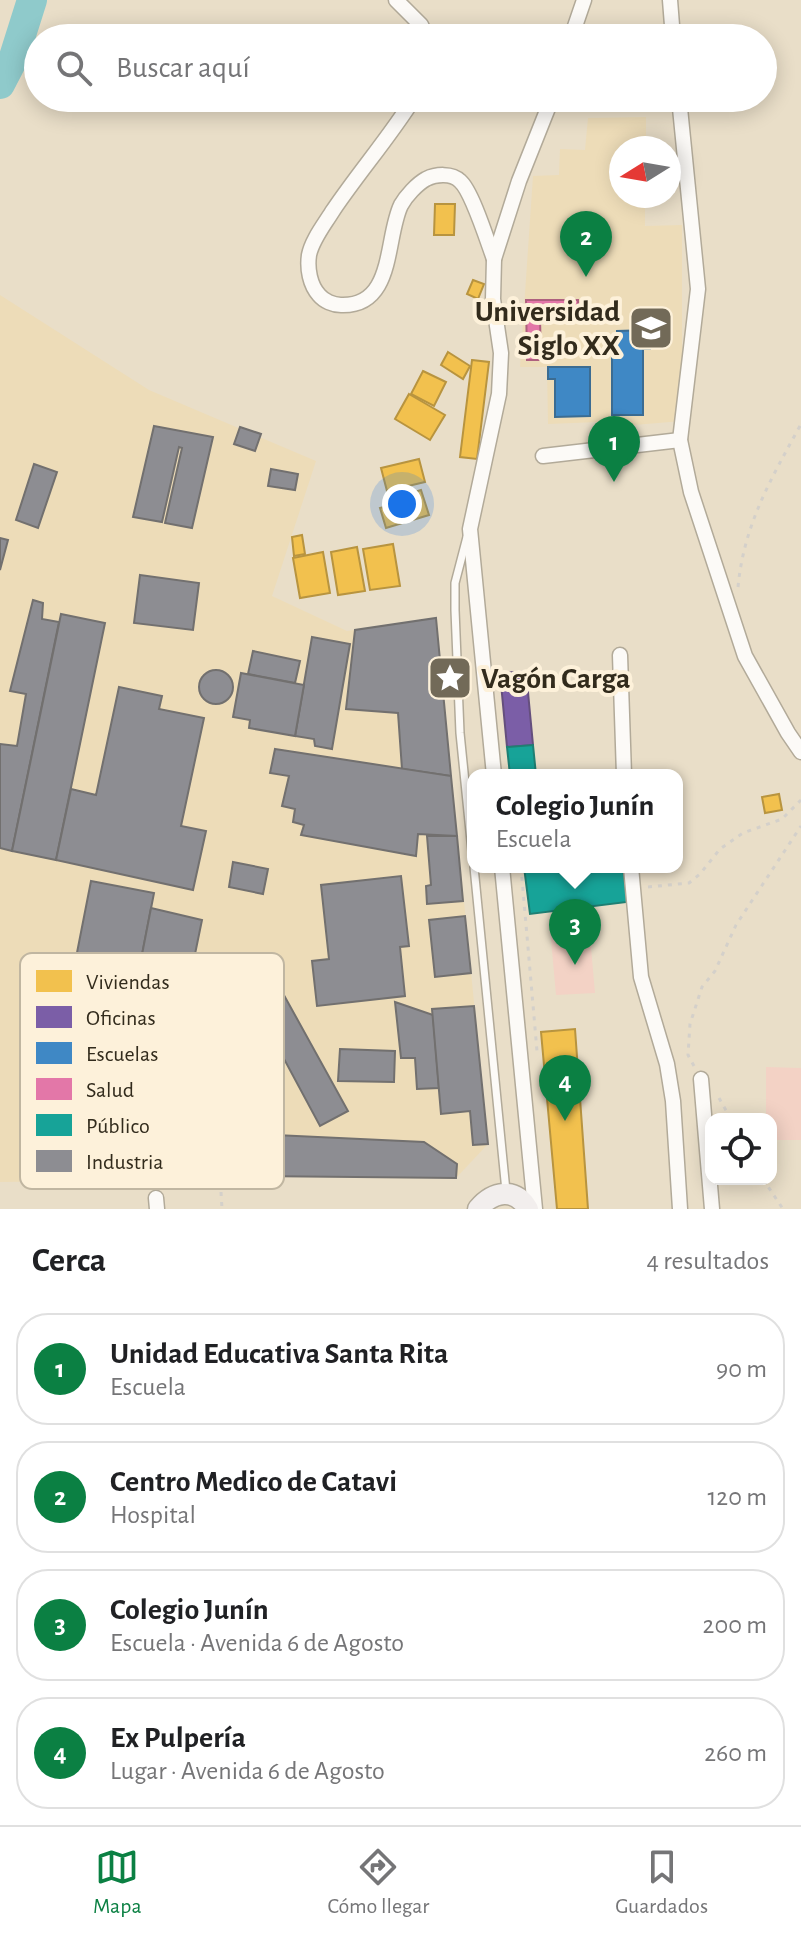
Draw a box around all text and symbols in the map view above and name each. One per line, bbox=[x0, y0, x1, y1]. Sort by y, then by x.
search box bbox=[24, 24, 777, 112]
icon: search bbox=[52, 46, 96, 90]
text: Buscar aquí bbox=[116, 53, 250, 83]
north arrow bbox=[609, 136, 681, 208]
pin: 2 bbox=[560, 211, 612, 277]
place label: Universidad Siglo XX bbox=[475, 297, 620, 361]
school or university icon: Universidad Siglo XX bbox=[627, 304, 675, 352]
pin: 1 bbox=[588, 416, 640, 482]
your location bbox=[382, 484, 422, 524]
place icon: Vagón Carga bbox=[426, 654, 474, 702]
place label: Vagón Carga bbox=[481, 664, 630, 694]
popup bbox=[467, 769, 683, 873]
text: Colegio Junín bbox=[496, 791, 654, 821]
text: Escuela bbox=[496, 826, 572, 852]
pin: 3 bbox=[549, 899, 601, 965]
legend bbox=[20, 953, 284, 1189]
text: Viviendas bbox=[86, 971, 170, 993]
text: Oficinas bbox=[86, 1007, 156, 1029]
text: Escuelas bbox=[86, 1043, 158, 1065]
pin: 4 bbox=[539, 1055, 591, 1121]
text: Salud bbox=[86, 1079, 134, 1101]
map controls bbox=[705, 1113, 777, 1185]
button: locate bbox=[705, 1113, 777, 1185]
text: Público bbox=[86, 1115, 150, 1137]
text: Industria bbox=[86, 1151, 163, 1173]
text: Cerca bbox=[32, 1244, 106, 1278]
text: 4 resultados bbox=[646, 1248, 769, 1274]
text: Unidad Educativa Santa Rita bbox=[110, 1339, 448, 1369]
text: 1 bbox=[55, 1356, 65, 1382]
text: 90 m bbox=[716, 1356, 767, 1382]
text: Escuela bbox=[110, 1374, 186, 1400]
text: Centro Medico de Catavi bbox=[110, 1467, 397, 1497]
text: 2 bbox=[54, 1484, 66, 1510]
text: 120 m bbox=[707, 1484, 767, 1510]
text: Hospital bbox=[110, 1502, 196, 1528]
text: Colegio Junín bbox=[110, 1595, 269, 1625]
text: 3 bbox=[54, 1612, 66, 1638]
text: 200 m bbox=[703, 1612, 767, 1638]
text: Escuela · Avenida 6 de Agosto bbox=[110, 1630, 404, 1656]
text: Ex Pulpería bbox=[110, 1723, 246, 1753]
text: 4 bbox=[53, 1740, 67, 1766]
text: 260 m bbox=[704, 1740, 767, 1766]
text: Lugar · Avenida 6 de Agosto bbox=[110, 1758, 385, 1784]
tab: Mapa bbox=[93, 1845, 142, 1919]
tab: Cómo llegar bbox=[327, 1845, 429, 1919]
tab: Guardados bbox=[615, 1845, 708, 1919]

